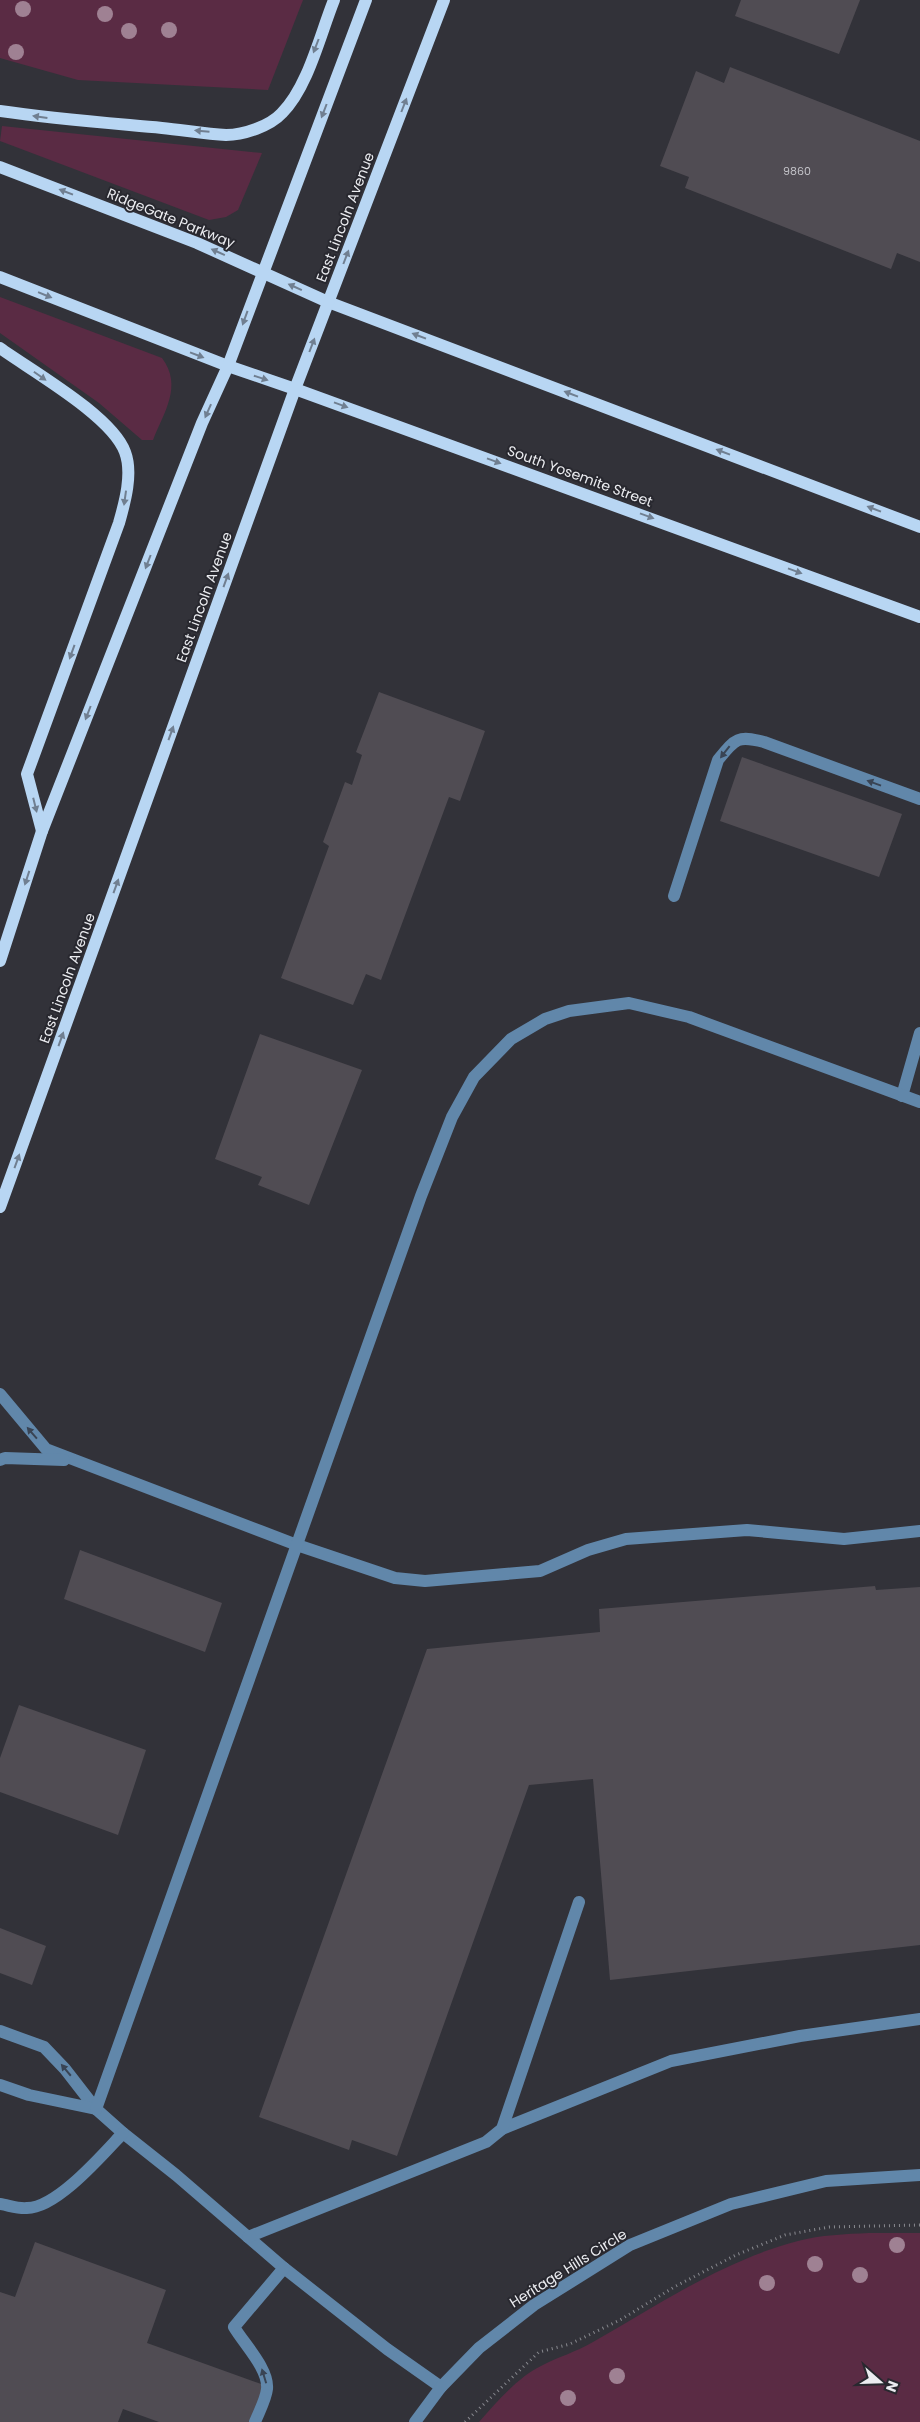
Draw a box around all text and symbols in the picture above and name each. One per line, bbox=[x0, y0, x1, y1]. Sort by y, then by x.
one-way arrow bbox=[312, 38, 319, 53]
one-way arrow bbox=[400, 97, 408, 112]
one-way arrow bbox=[319, 104, 327, 118]
one-way arrow bbox=[31, 113, 47, 121]
one-way arrow bbox=[193, 127, 209, 135]
street label: East Lincoln Avenue bbox=[311, 149, 379, 285]
house number: 9860 bbox=[783, 163, 811, 179]
street label: RidgeGate Parkway bbox=[104, 183, 238, 253]
one-way arrow bbox=[59, 188, 74, 196]
one-way arrow bbox=[211, 248, 225, 256]
one-way arrow bbox=[343, 249, 350, 264]
one-way arrow bbox=[288, 283, 302, 291]
one-way arrow bbox=[38, 292, 52, 300]
one-way arrow bbox=[241, 311, 249, 326]
one-way arrow bbox=[411, 332, 426, 339]
one-way arrow bbox=[309, 338, 316, 353]
one-way arrow bbox=[189, 351, 204, 359]
one-way arrow bbox=[33, 371, 47, 381]
one-way arrow bbox=[254, 374, 269, 382]
one-way arrow bbox=[563, 390, 578, 397]
one-way arrow bbox=[334, 401, 349, 409]
one-way arrow bbox=[203, 404, 211, 418]
street label: South Yosemite Street bbox=[504, 440, 656, 512]
one-way arrow bbox=[715, 448, 730, 455]
one-way arrow bbox=[487, 457, 502, 465]
one-way arrow bbox=[121, 491, 129, 507]
one-way arrow bbox=[867, 505, 882, 512]
one-way arrow bbox=[639, 513, 654, 520]
street label: East Lincoln Avenue bbox=[171, 529, 237, 665]
one-way arrow bbox=[144, 555, 152, 570]
one-way arrow bbox=[788, 568, 803, 575]
one-way arrow bbox=[222, 572, 230, 587]
one-way arrow bbox=[68, 645, 76, 660]
one-way arrow bbox=[84, 706, 92, 720]
one-way arrow bbox=[167, 725, 175, 740]
one-way arrow bbox=[719, 745, 730, 758]
one-way arrow bbox=[866, 779, 881, 787]
one-way arrow bbox=[31, 798, 39, 813]
one-way arrow bbox=[23, 870, 30, 885]
one-way arrow bbox=[112, 878, 120, 893]
street label: East Lincoln Avenue bbox=[34, 910, 100, 1046]
one-way arrow bbox=[58, 1031, 65, 1046]
one-way arrow bbox=[13, 1153, 21, 1168]
one-way arrow bbox=[26, 1428, 38, 1440]
one-way arrow bbox=[61, 2064, 72, 2077]
street label: Heritage Hills Circle bbox=[506, 2224, 631, 2312]
north arrow bbox=[855, 2357, 905, 2407]
one-way arrow bbox=[259, 2368, 267, 2383]
text: N bbox=[881, 2378, 903, 2395]

